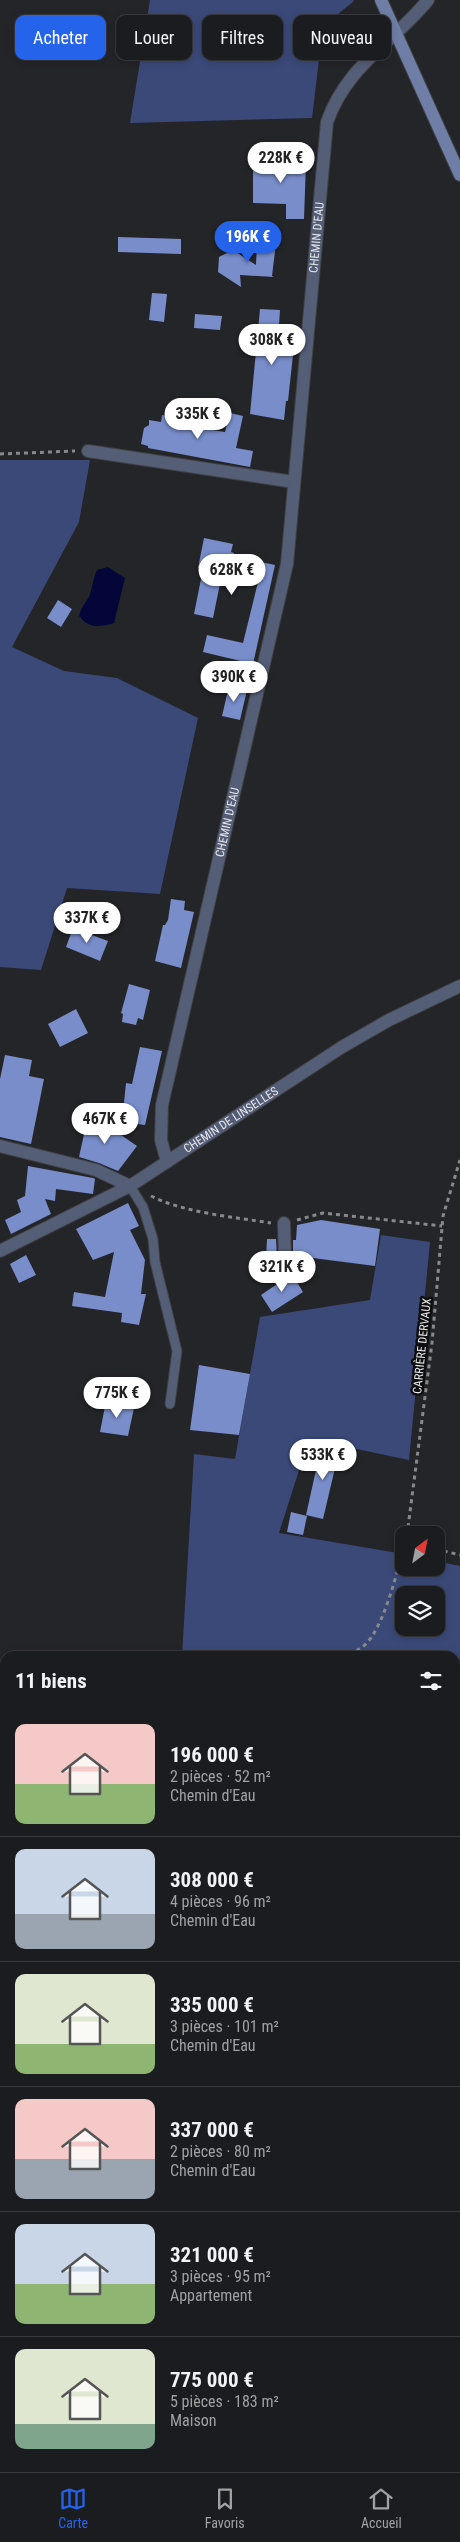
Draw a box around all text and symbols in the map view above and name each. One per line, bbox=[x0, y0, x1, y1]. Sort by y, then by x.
chip: Acheter bbox=[15, 15, 106, 60]
chip: Louer bbox=[116, 15, 192, 60]
chip: Filtres bbox=[202, 15, 283, 60]
chip: Nouveau bbox=[293, 15, 391, 60]
pin: 228K € bbox=[240, 142, 322, 184]
text: 228K € bbox=[259, 148, 303, 167]
street label: CHEMIN D'EAU bbox=[306, 201, 327, 273]
pin: 196K € bbox=[207, 220, 289, 263]
text: 196K € bbox=[226, 227, 270, 246]
pin: 308K € bbox=[231, 324, 313, 366]
text: 308K € bbox=[250, 330, 294, 349]
pin: 335K € bbox=[157, 398, 239, 440]
text: 335K € bbox=[176, 404, 220, 423]
pin: 628K € bbox=[191, 554, 273, 596]
text: 628K € bbox=[210, 560, 254, 579]
pin: 390K € bbox=[193, 660, 275, 703]
text: 390K € bbox=[212, 667, 256, 686]
street label: CHEMIN D'EAU bbox=[213, 786, 242, 858]
pin: 337K € bbox=[46, 902, 128, 944]
text: 337K € bbox=[65, 908, 109, 927]
street label: CHEMIN DE LINSELLES bbox=[181, 1084, 281, 1156]
pin: 467K € bbox=[64, 1102, 146, 1145]
text: 467K € bbox=[83, 1109, 127, 1128]
pin: 321K € bbox=[241, 1250, 323, 1293]
text: 321K € bbox=[260, 1257, 304, 1276]
street label: CARRIÈRE DERVAUX bbox=[409, 1297, 434, 1394]
pin: 775K € bbox=[76, 1376, 158, 1419]
text: 775K € bbox=[95, 1383, 139, 1402]
pin: 533K € bbox=[282, 1438, 364, 1481]
text: 533K € bbox=[301, 1445, 345, 1464]
north arrow bbox=[395, 1526, 445, 1576]
map controls bbox=[395, 1526, 445, 1636]
button: layers bbox=[395, 1586, 445, 1636]
icon: filters bbox=[417, 1667, 445, 1695]
text: 11 biens bbox=[15, 1669, 87, 1693]
text: 196 000 € bbox=[170, 1743, 254, 1767]
icon: home bbox=[55, 1744, 115, 1804]
text: 2 pièces · 52 m² bbox=[170, 1767, 271, 1786]
text: Chemin d'Eau bbox=[170, 1786, 256, 1805]
text: 308 000 € bbox=[170, 1868, 254, 1892]
icon: home bbox=[55, 1869, 115, 1929]
text: 4 pièces · 96 m² bbox=[170, 1892, 271, 1911]
text: Chemin d'Eau bbox=[170, 1911, 256, 1930]
text: 335 000 € bbox=[170, 1993, 254, 2017]
icon: home bbox=[55, 1994, 115, 2054]
text: 3 pièces · 101 m² bbox=[170, 2017, 279, 2036]
text: Chemin d'Eau bbox=[170, 2036, 256, 2055]
text: 337 000 € bbox=[170, 2118, 254, 2142]
icon: home bbox=[55, 2119, 115, 2179]
text: 2 pièces · 80 m² bbox=[170, 2142, 271, 2161]
text: Chemin d'Eau bbox=[170, 2161, 256, 2180]
text: 321 000 € bbox=[170, 2243, 254, 2267]
icon: home bbox=[55, 2244, 115, 2304]
text: 3 pièces · 95 m² bbox=[170, 2267, 271, 2286]
text: Appartement bbox=[170, 2286, 252, 2305]
text: 775 000 € bbox=[170, 2368, 254, 2392]
icon: home bbox=[55, 2369, 115, 2429]
text: 5 pièces · 183 m² bbox=[170, 2392, 279, 2411]
text: Maison bbox=[170, 2411, 217, 2430]
tab: Carte bbox=[58, 2485, 88, 2531]
tab: Favoris bbox=[205, 2485, 245, 2531]
tab: Accueil bbox=[361, 2485, 402, 2531]

